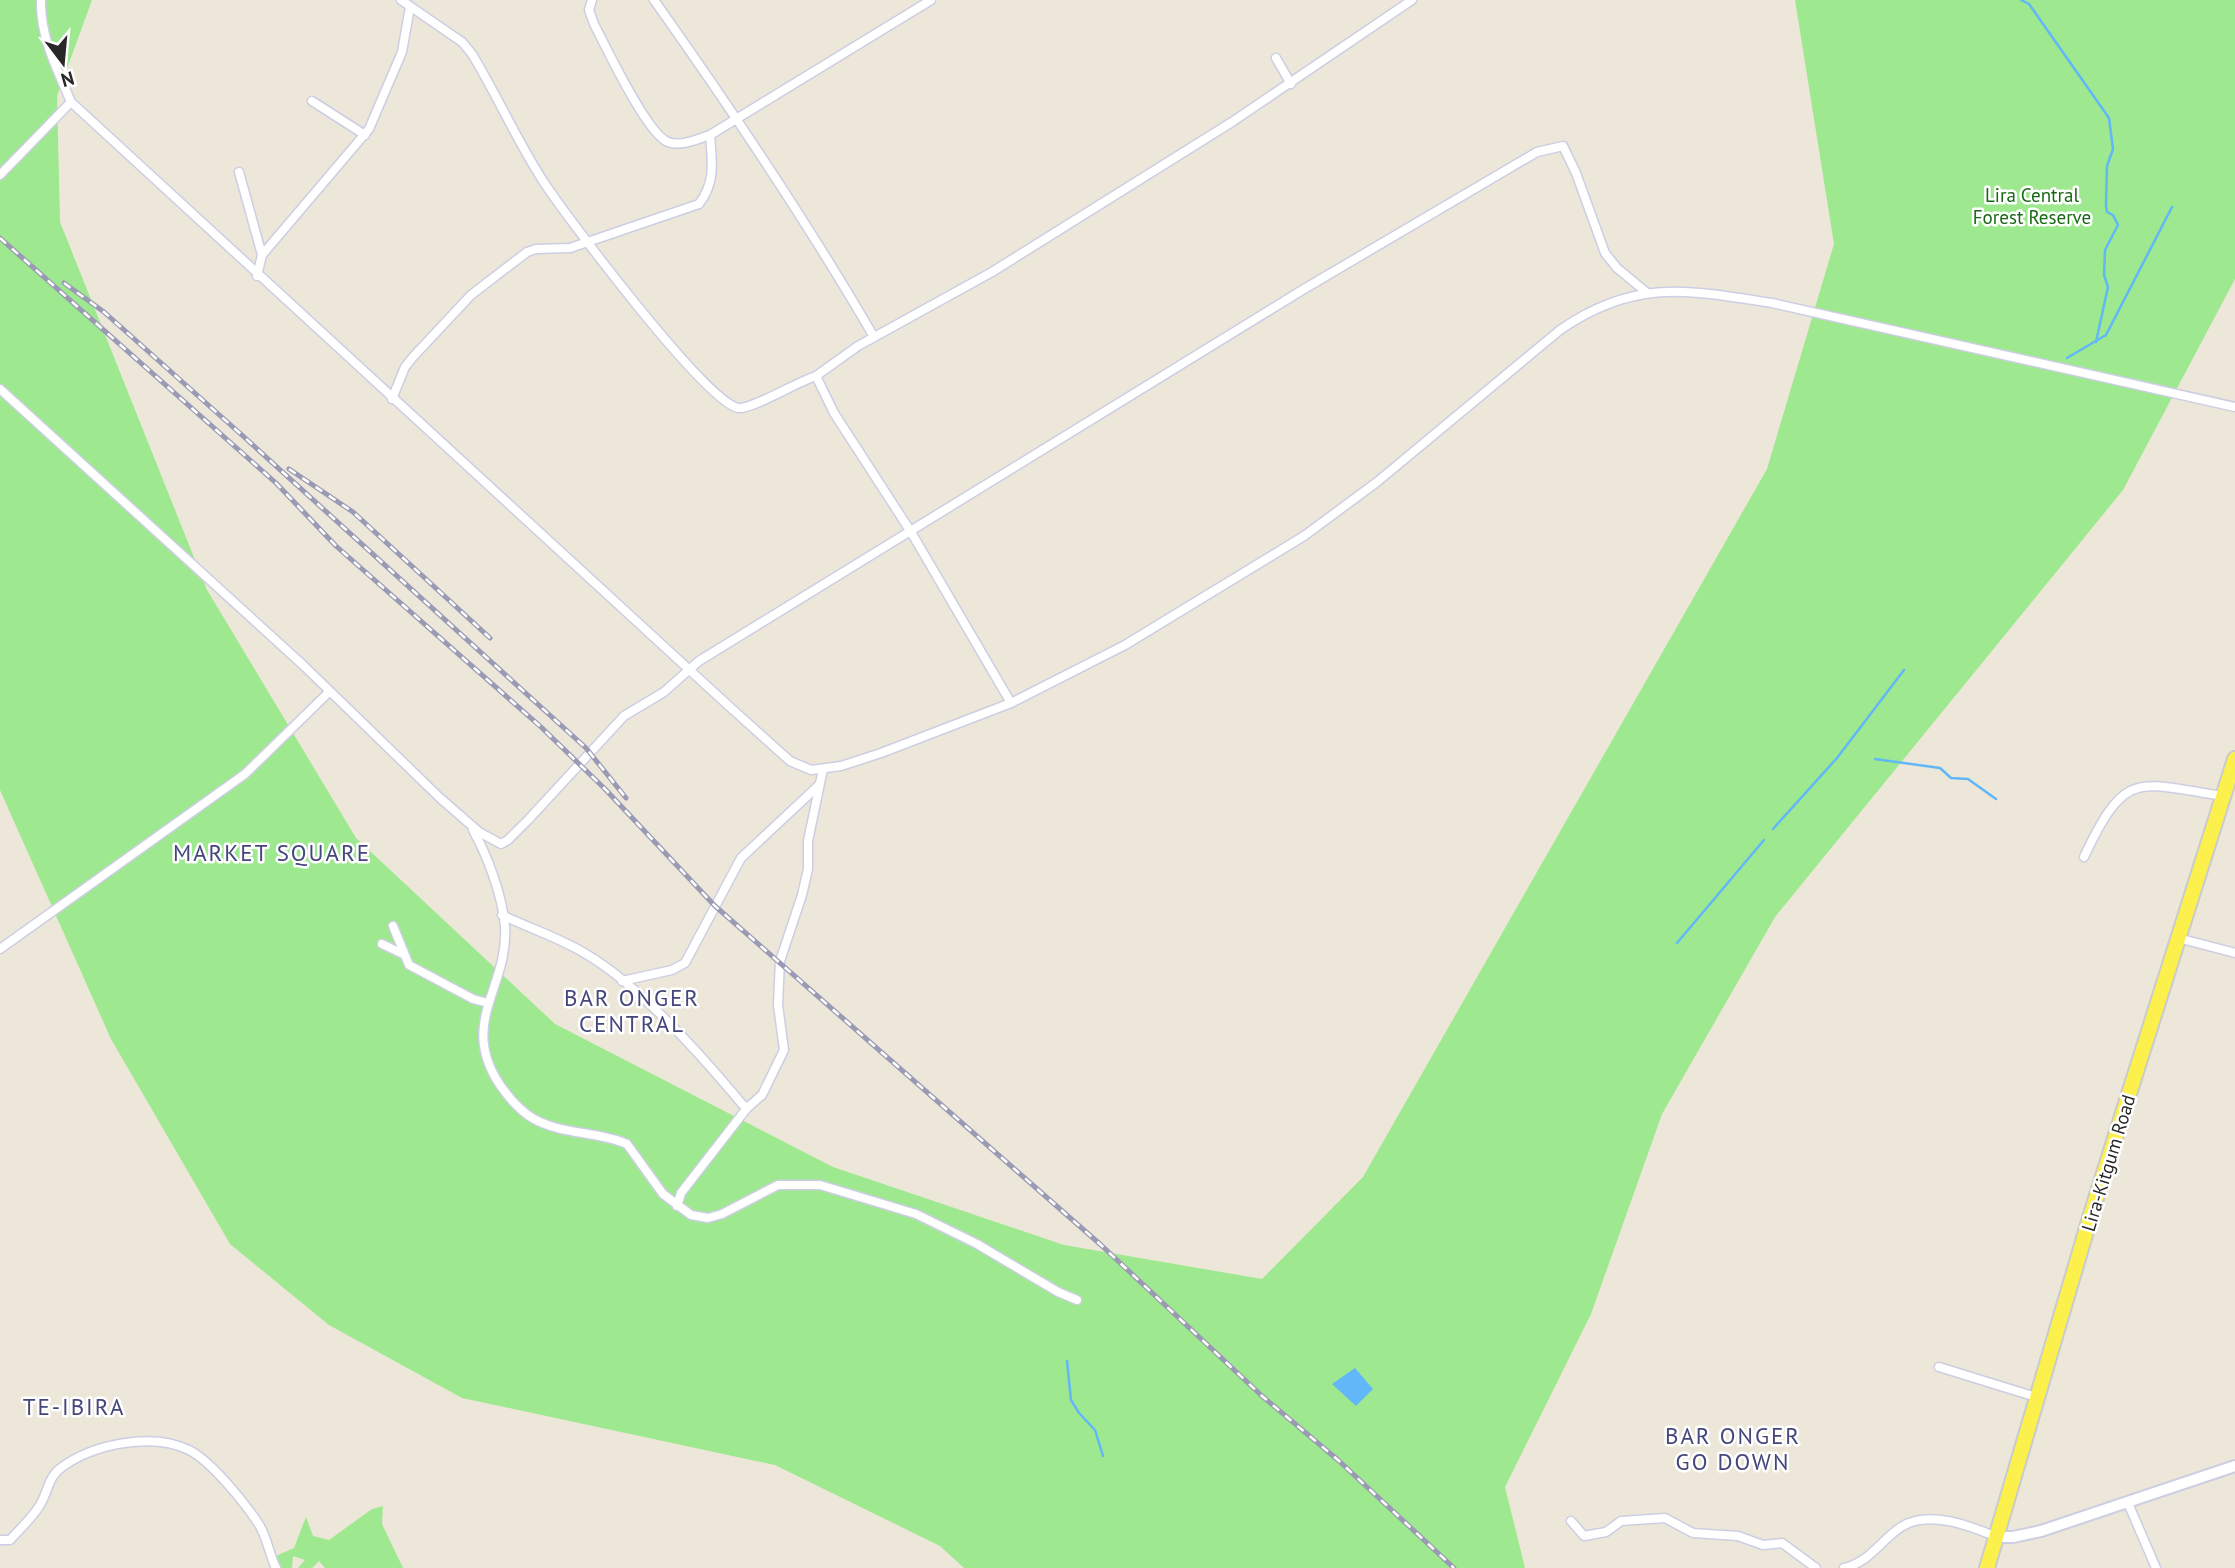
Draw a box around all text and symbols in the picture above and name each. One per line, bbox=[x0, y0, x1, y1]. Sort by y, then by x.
north arrow bbox=[28, 28, 98, 98]
text: N bbox=[58, 66, 77, 93]
park label: Lira Central Forest Reserve bbox=[1973, 183, 2091, 229]
district label: MARKET SQUARE bbox=[173, 838, 371, 867]
district label: BAR ONGER CENTRAL bbox=[564, 983, 700, 1038]
street label: Lira-Kitgum Road bbox=[2076, 1092, 2140, 1234]
district label: TE-IBIRA bbox=[23, 1392, 125, 1421]
district label: BAR ONGER GO DOWN bbox=[1665, 1421, 1801, 1476]

